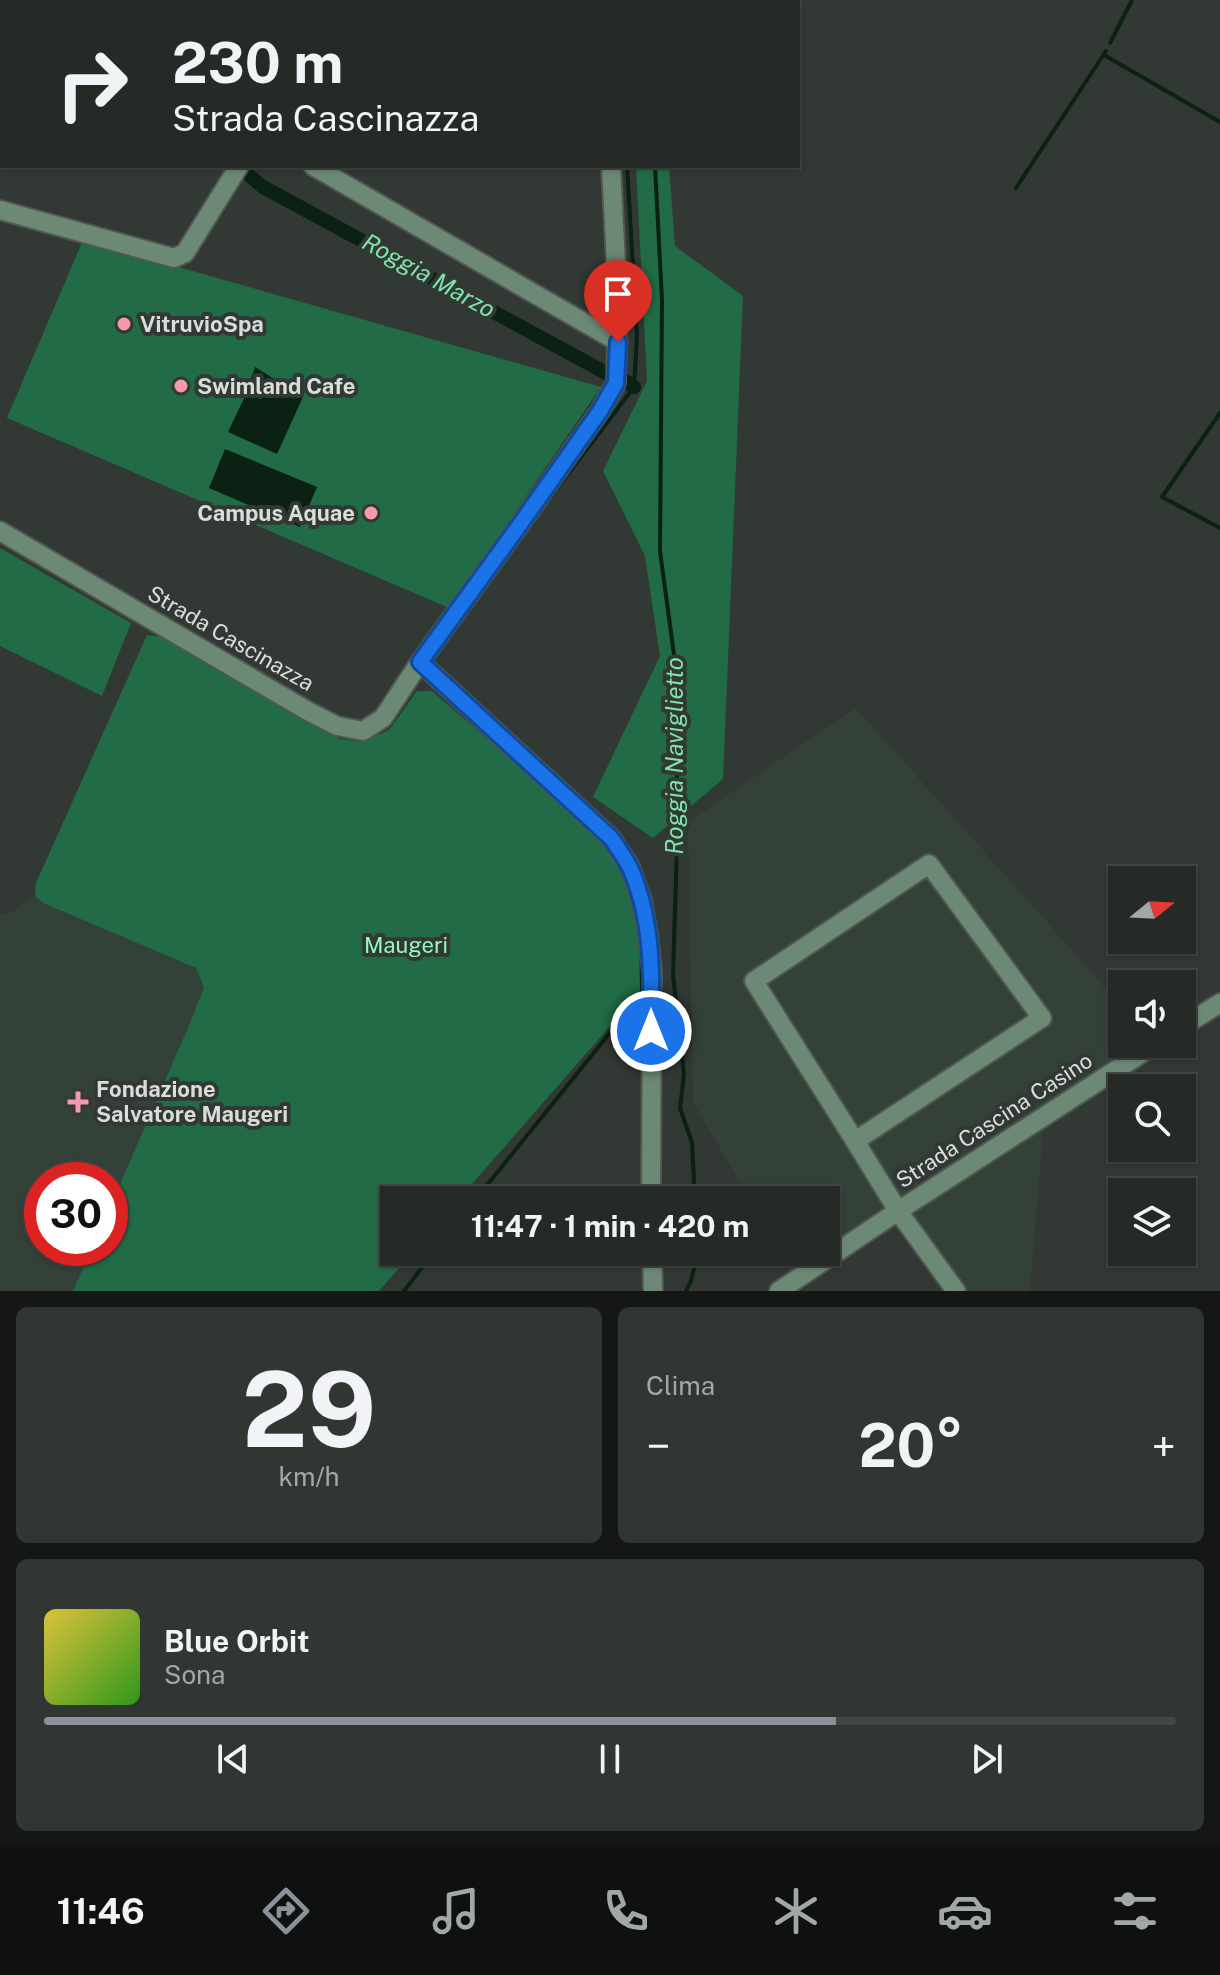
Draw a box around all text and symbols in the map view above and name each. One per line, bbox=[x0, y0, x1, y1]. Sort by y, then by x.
text: 230 m bbox=[172, 30, 344, 96]
icon: right bbox=[40, 32, 144, 136]
text: Strada Cascinazza bbox=[172, 97, 479, 139]
water label: Roggia Marzo bbox=[358, 227, 500, 323]
pin bbox=[584, 260, 652, 342]
icon: arrive bbox=[596, 272, 640, 316]
place label: VitruvioSpa bbox=[140, 311, 264, 337]
marker: VitruvioSpa bbox=[115, 315, 133, 333]
place label: Swimland Cafe bbox=[197, 373, 355, 399]
marker: Swimland Cafe bbox=[172, 377, 190, 395]
place label: Campus Aquae bbox=[197, 500, 355, 526]
marker: Campus Aquae bbox=[362, 504, 380, 522]
street label: Strada Cascinazza bbox=[143, 580, 319, 696]
water label: Roggia Naviglietto bbox=[660, 657, 688, 855]
north arrow bbox=[1108, 866, 1196, 954]
map controls bbox=[1108, 866, 1196, 1266]
park label: Maugeri bbox=[364, 932, 448, 958]
button: sound bbox=[1108, 970, 1196, 1058]
position arrow bbox=[609, 989, 693, 1073]
street label: Strada Cascina Casino bbox=[891, 1047, 1097, 1193]
button: search bbox=[1108, 1074, 1196, 1162]
place label: Fondazione Salvatore Maugeri bbox=[96, 1076, 288, 1127]
marker: Fondazione Salvatore Maugeri bbox=[67, 1091, 89, 1113]
speed limit sign: 30 bbox=[24, 1162, 128, 1266]
button: layers bbox=[1108, 1178, 1196, 1266]
text: 11:47 · 1 min · 420 m bbox=[471, 1208, 749, 1244]
text: 29 bbox=[242, 1348, 376, 1470]
text: Clima bbox=[646, 1370, 715, 1401]
text: 20° bbox=[858, 1410, 964, 1481]
text: − bbox=[646, 1420, 670, 1472]
text: + bbox=[1152, 1420, 1176, 1472]
text: km/h bbox=[278, 1461, 340, 1492]
text: Blue Orbit bbox=[164, 1623, 310, 1659]
text: Sona bbox=[164, 1659, 225, 1690]
icon: previous bbox=[211, 1737, 255, 1781]
icon: pause bbox=[588, 1737, 632, 1781]
icon: next bbox=[965, 1737, 1009, 1781]
icon: directions bbox=[258, 1883, 314, 1939]
icon: music bbox=[428, 1883, 484, 1939]
icon: phone bbox=[598, 1883, 654, 1939]
icon: climate bbox=[768, 1883, 824, 1939]
icon: car bbox=[937, 1883, 993, 1939]
icon: filters bbox=[1107, 1883, 1163, 1939]
text: 11:46 bbox=[57, 1890, 145, 1932]

